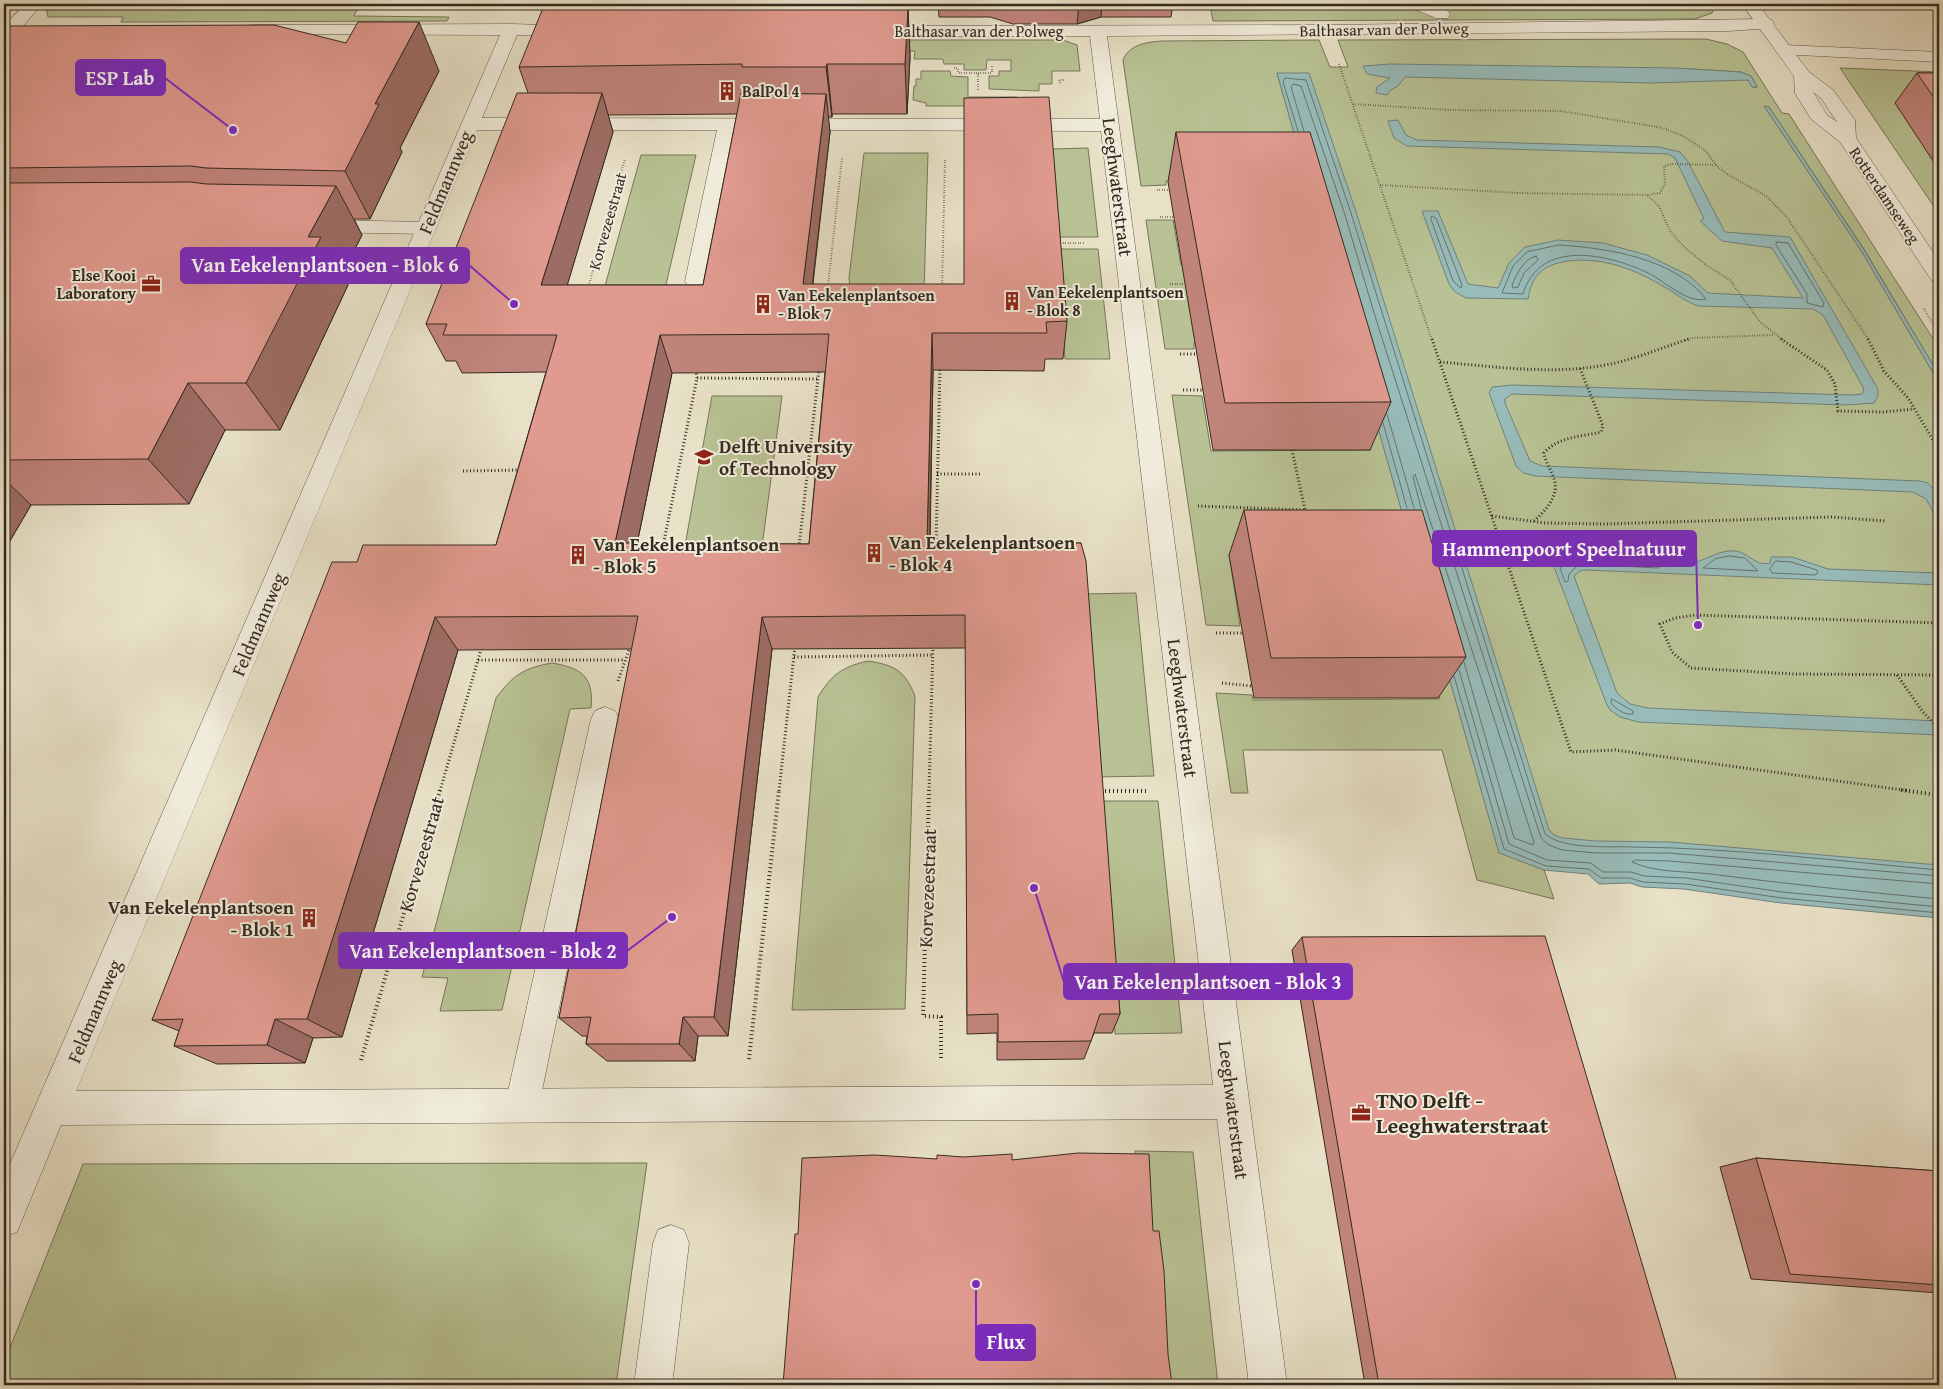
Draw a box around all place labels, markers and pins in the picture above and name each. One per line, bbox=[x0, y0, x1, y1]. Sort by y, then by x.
callout: ESP Lab bbox=[76, 60, 165, 95]
place label: BalPol 4 bbox=[742, 79, 800, 103]
building icon: BalPol 4 bbox=[716, 80, 738, 102]
callout: Van Eekelenplantsoen - Blok 6 bbox=[181, 248, 469, 283]
place label: Else Kooi Laboratory bbox=[57, 263, 137, 305]
office icon: Else Kooi Laboratory bbox=[140, 273, 162, 295]
place label: Van Eekelenplantsoen - Blok 8 bbox=[1027, 280, 1184, 322]
place label: Van Eekelenplantsoen - Blok 7 bbox=[778, 283, 935, 325]
building icon: Van Eekelenplantsoen - Blok 8 bbox=[1001, 290, 1023, 312]
building icon: Van Eekelenplantsoen - Blok 7 bbox=[752, 293, 774, 315]
place label: Delft University of Technology bbox=[719, 432, 853, 482]
school or university icon: Delft University of Technology bbox=[693, 446, 715, 468]
place label: Van Eekelenplantsoen - Blok 4 bbox=[889, 528, 1076, 578]
place label: Van Eekelenplantsoen - Blok 5 bbox=[593, 530, 780, 580]
callout: Hammenpoort Speelnatuur bbox=[1433, 531, 1696, 566]
building icon: Van Eekelenplantsoen - Blok 4 bbox=[863, 542, 885, 564]
building icon: Van Eekelenplantsoen - Blok 5 bbox=[567, 544, 589, 566]
place label: Van Eekelenplantsoen - Blok 1 bbox=[108, 893, 295, 943]
building icon: Van Eekelenplantsoen - Blok 1 bbox=[298, 907, 320, 929]
callout: Van Eekelenplantsoen - Blok 2 bbox=[339, 933, 627, 968]
callout: Van Eekelenplantsoen - Blok 3 bbox=[1064, 964, 1352, 999]
place label: TNO Delft - Leeghwaterstraat bbox=[1376, 1084, 1549, 1141]
office icon: TNO Delft - Leeghwaterstraat bbox=[1350, 1102, 1372, 1124]
callout: Flux bbox=[976, 1325, 1035, 1360]

